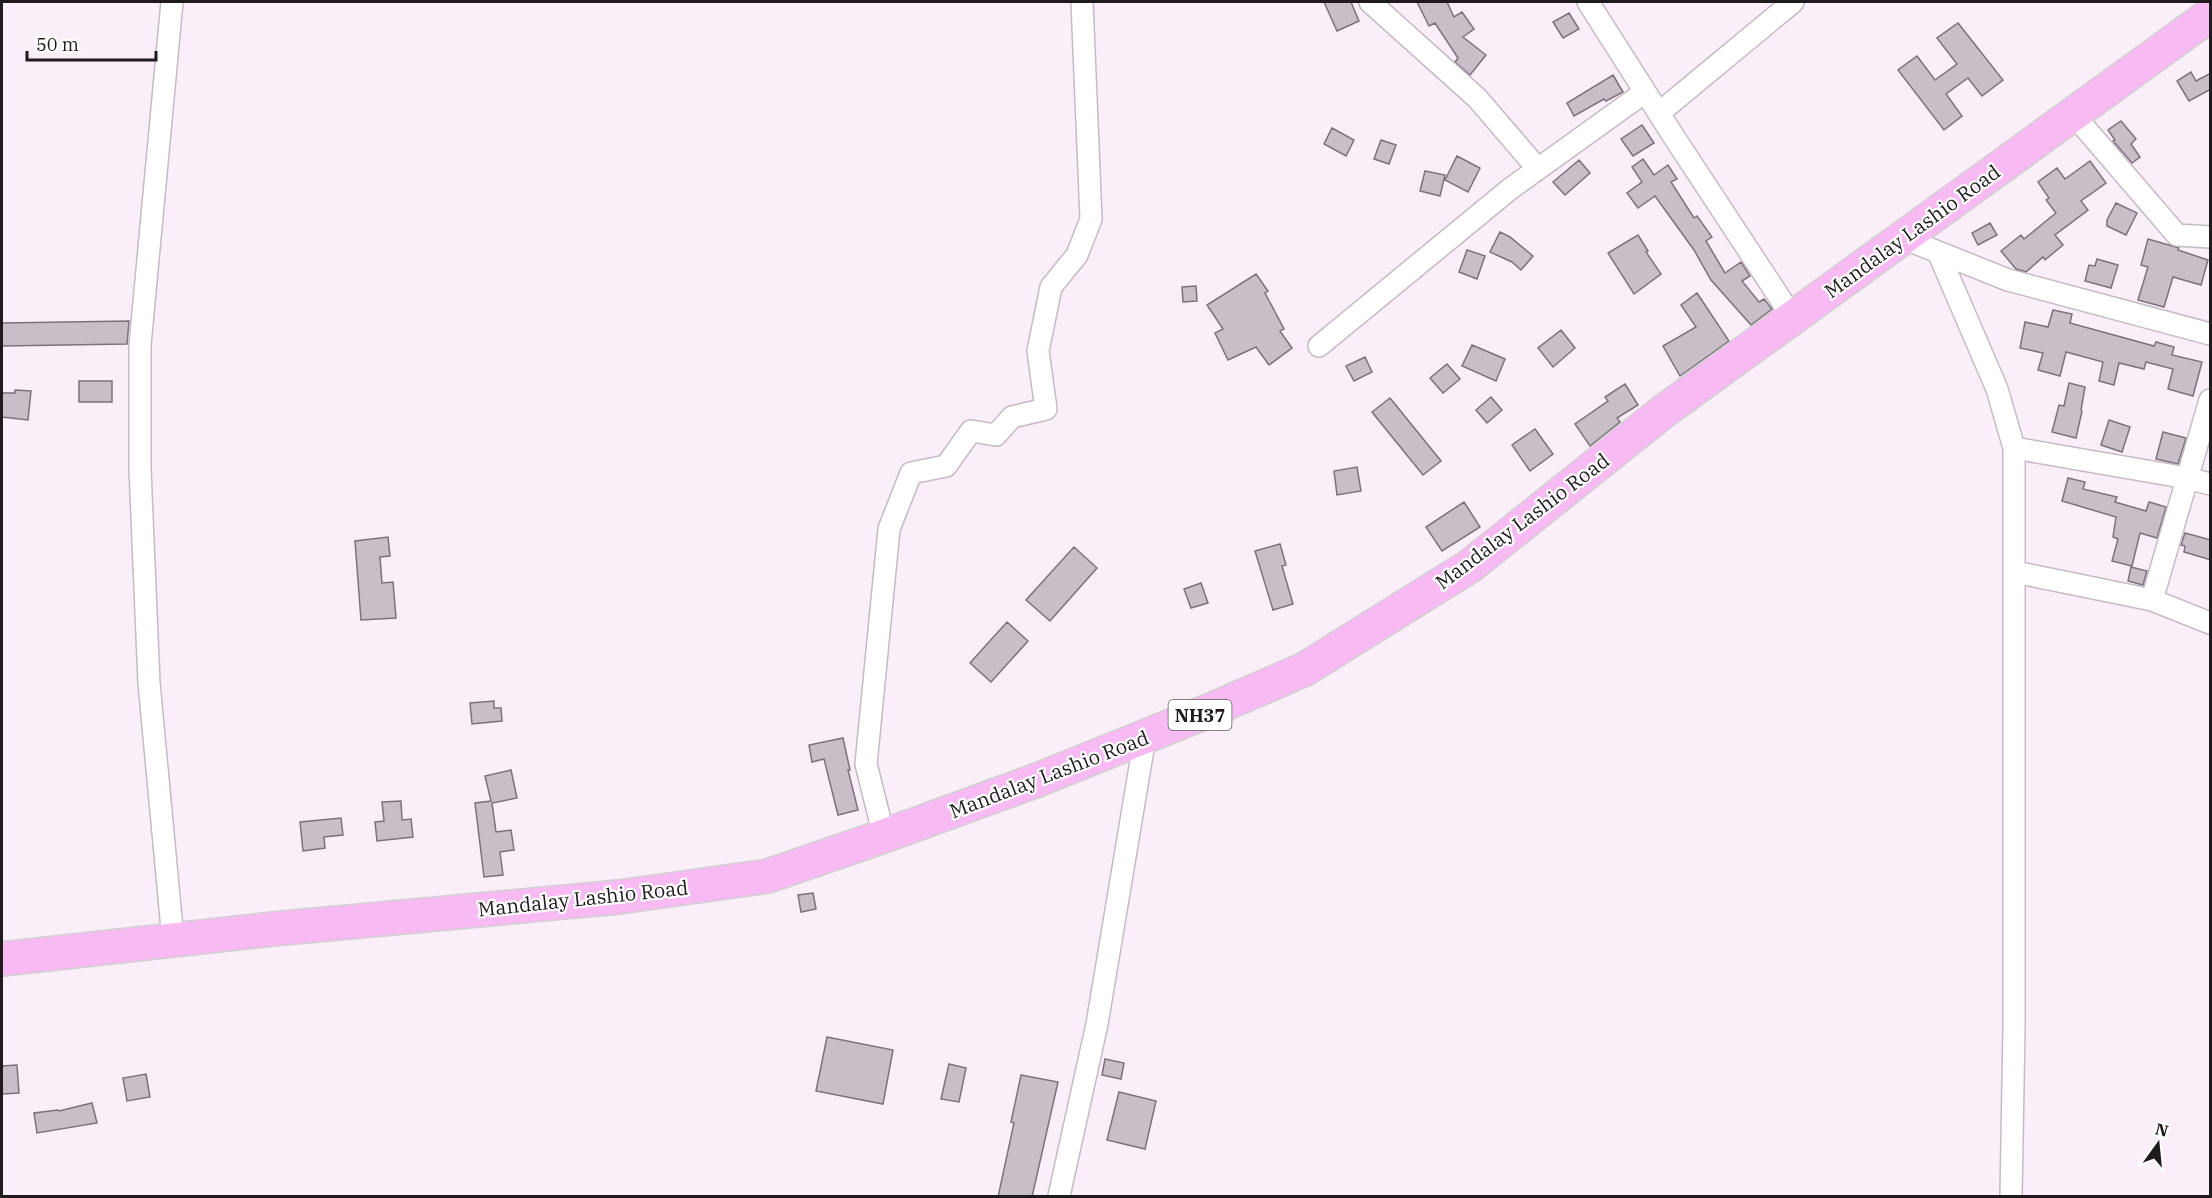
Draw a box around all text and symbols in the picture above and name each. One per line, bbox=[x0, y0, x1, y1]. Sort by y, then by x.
scale bar bbox=[27, 24, 156, 62]
text: 50 m bbox=[36, 33, 79, 56]
street label: Mandalay Lashio Road bbox=[1819, 158, 2005, 304]
street label: Mandalay Lashio Road bbox=[1430, 447, 1614, 595]
road number: NH37 bbox=[1168, 700, 1232, 730]
street label: Mandalay Lashio Road bbox=[946, 724, 1152, 824]
street label: Mandalay Lashio Road bbox=[477, 874, 689, 922]
north arrow bbox=[2128, 1114, 2188, 1174]
text: N bbox=[2153, 1118, 2171, 1141]

